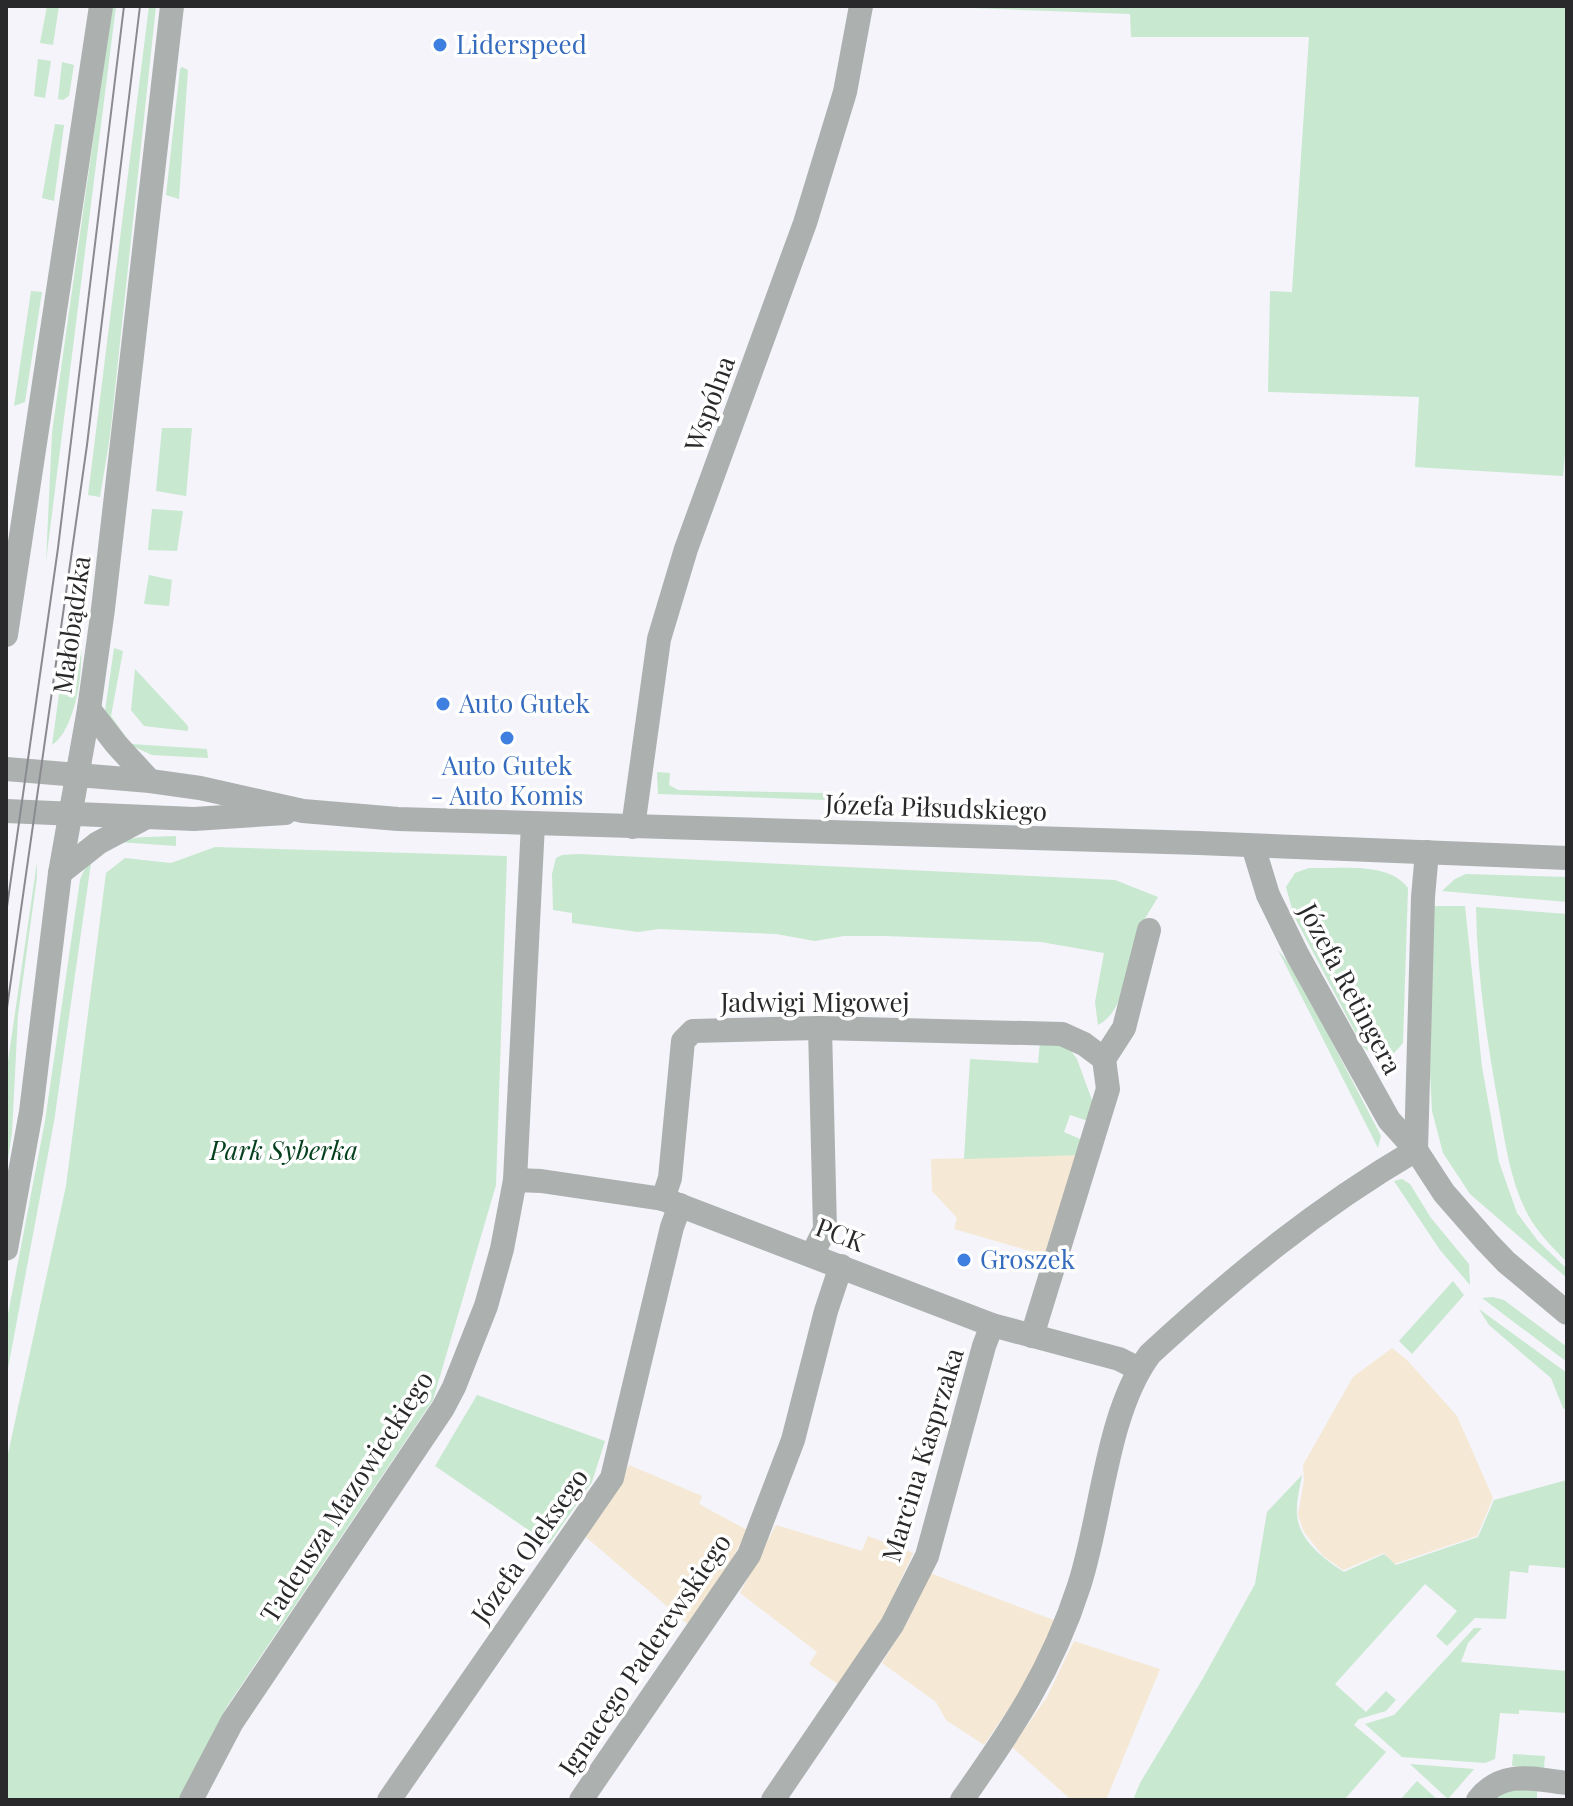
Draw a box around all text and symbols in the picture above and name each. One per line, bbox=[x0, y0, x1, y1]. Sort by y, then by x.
place label: Liderspeed bbox=[456, 26, 587, 61]
marker: Liderspeed bbox=[431, 36, 449, 54]
street label: Wspólna bbox=[675, 351, 742, 457]
street label: Małobądzka bbox=[44, 554, 98, 696]
place label: Auto Gutek bbox=[458, 685, 590, 720]
marker: Auto Gutek bbox=[434, 695, 452, 713]
marker: Auto Gutek - Auto Komis bbox=[498, 729, 516, 747]
place label: Auto Gutek - Auto Komis bbox=[431, 747, 583, 812]
street label: Józefa Piłsudskiego bbox=[823, 785, 1048, 828]
street label: Józefa Retingera bbox=[1291, 896, 1411, 1080]
street label: Jadwigi Migowej bbox=[719, 984, 910, 1019]
park label: Park Syberka bbox=[209, 1132, 358, 1167]
street label: PCK bbox=[811, 1208, 870, 1259]
place label: Groszek bbox=[980, 1241, 1076, 1276]
marker: Groszek bbox=[955, 1251, 973, 1269]
street label: Marcina Kasprzaka bbox=[872, 1343, 971, 1566]
street label: Tadeusza Mazowieckiego bbox=[251, 1364, 440, 1629]
street label: Józefa Oleksego bbox=[462, 1461, 595, 1630]
street label: Ignacego Paderewskiego bbox=[549, 1526, 738, 1782]

